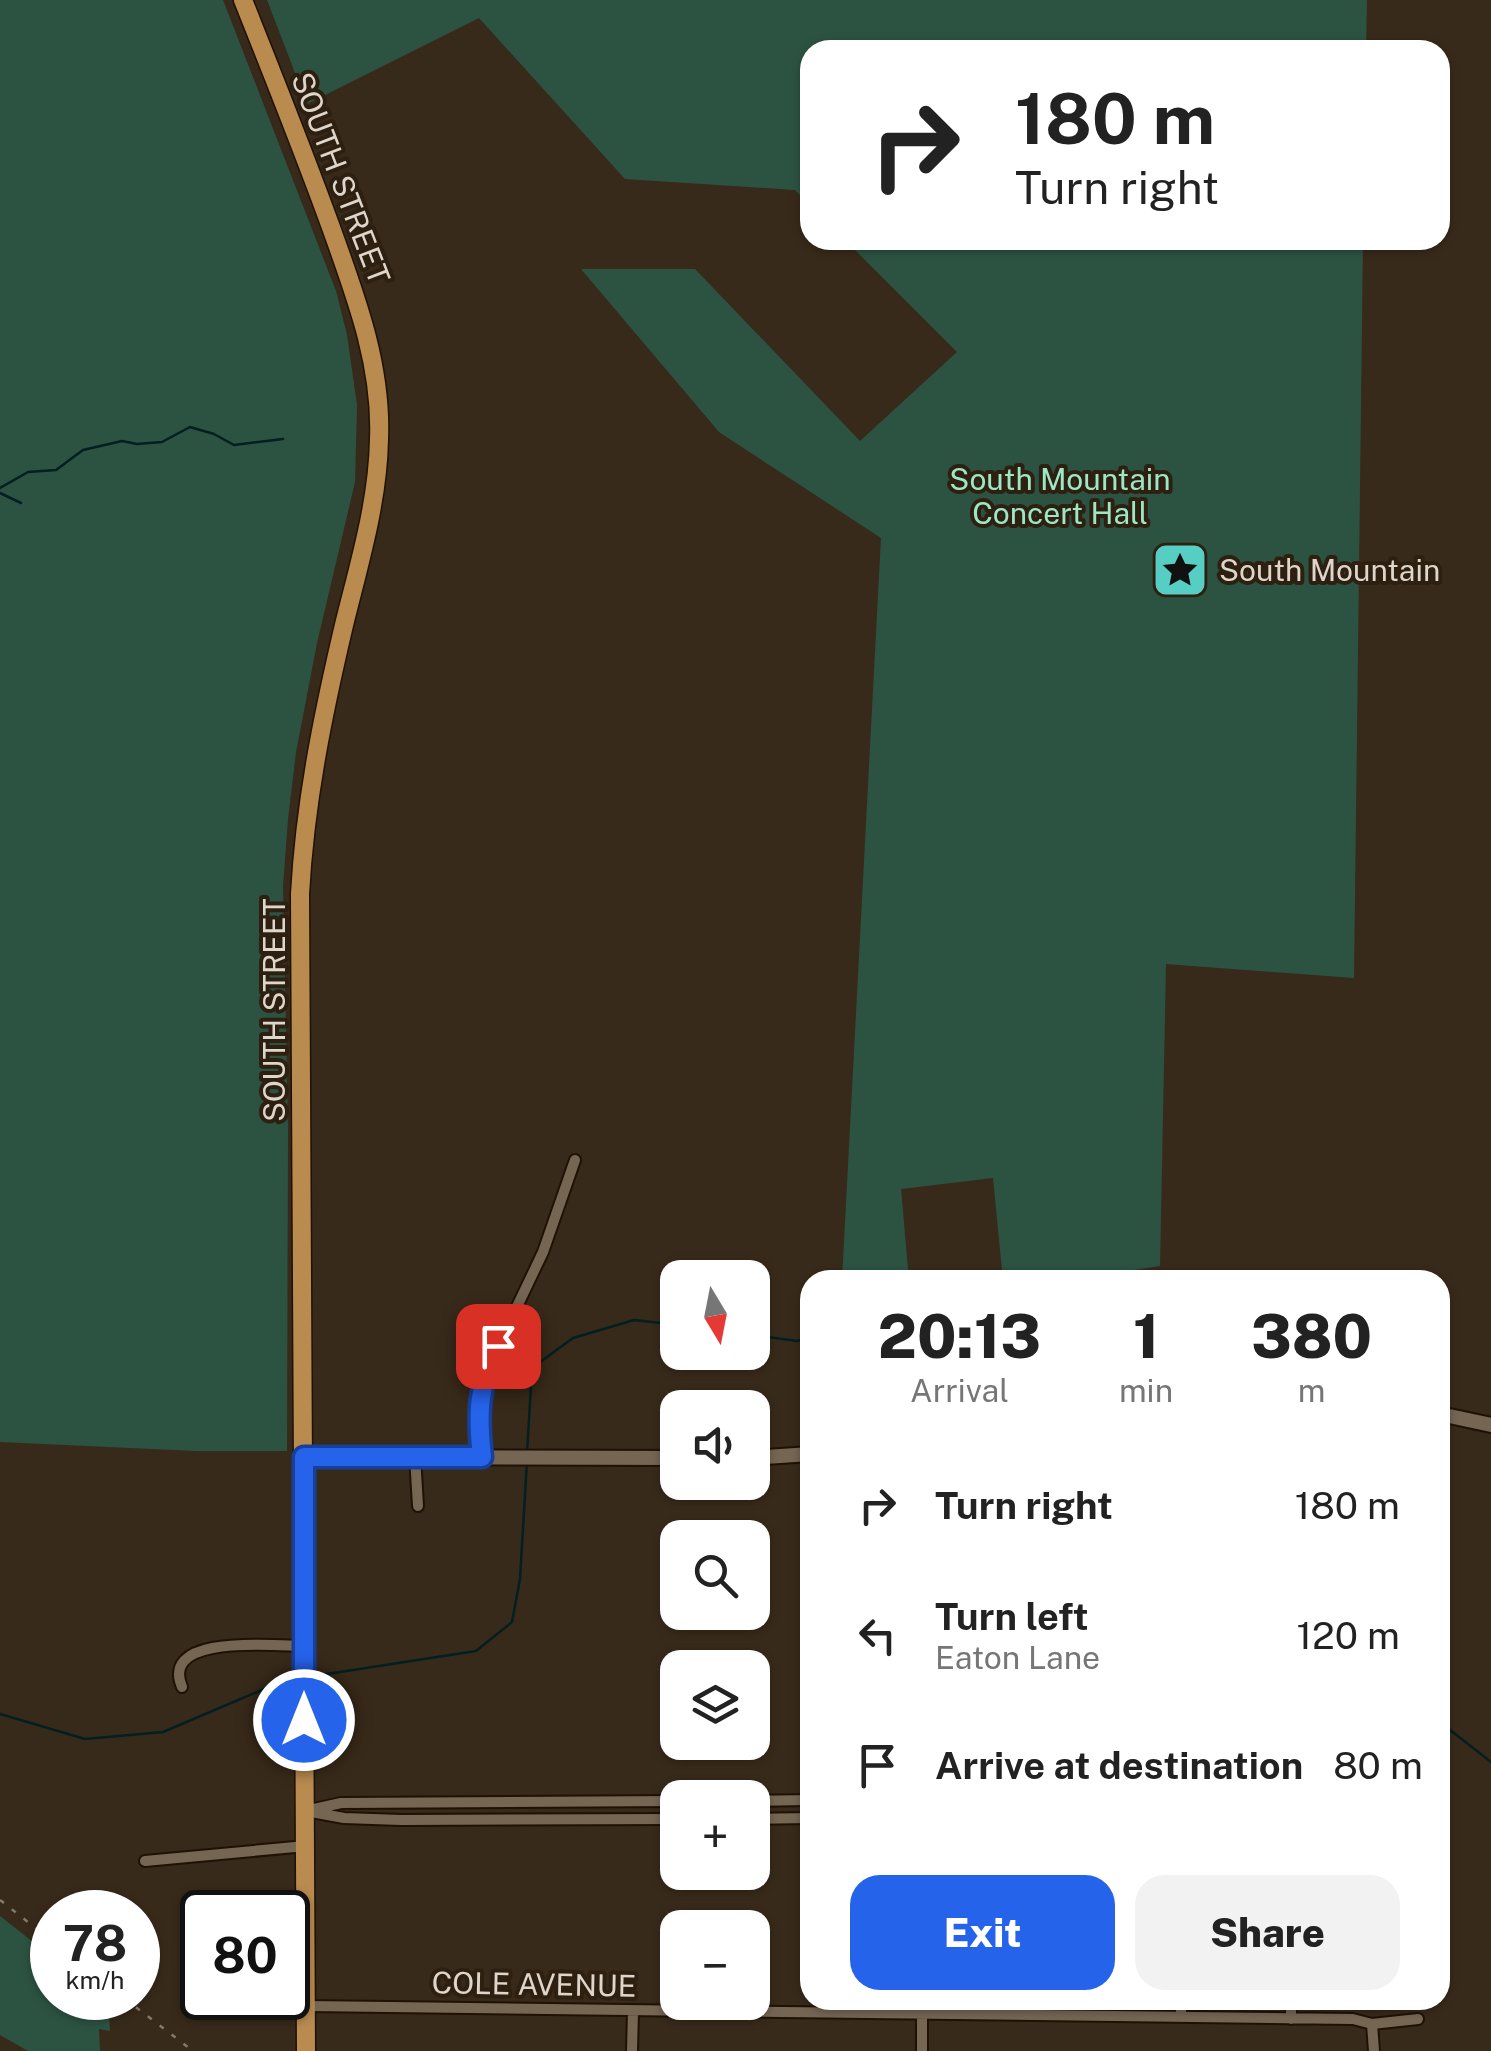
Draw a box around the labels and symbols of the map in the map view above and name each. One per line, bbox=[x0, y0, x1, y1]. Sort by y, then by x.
street label: SOUTH STREET bbox=[284, 67, 398, 289]
park label: South Mountain Concert Hall bbox=[949, 461, 1171, 531]
place icon: South Mountain bbox=[1150, 540, 1210, 600]
place label: South Mountain bbox=[1219, 552, 1440, 588]
street label: SOUTH STREET bbox=[256, 898, 292, 1122]
north arrow bbox=[660, 1260, 770, 1370]
pin bbox=[456, 1304, 541, 1389]
position arrow bbox=[252, 1668, 356, 1772]
speed limit sign: 80 bbox=[180, 1890, 310, 2020]
street label: COLE AVENUE bbox=[431, 1964, 637, 2004]

